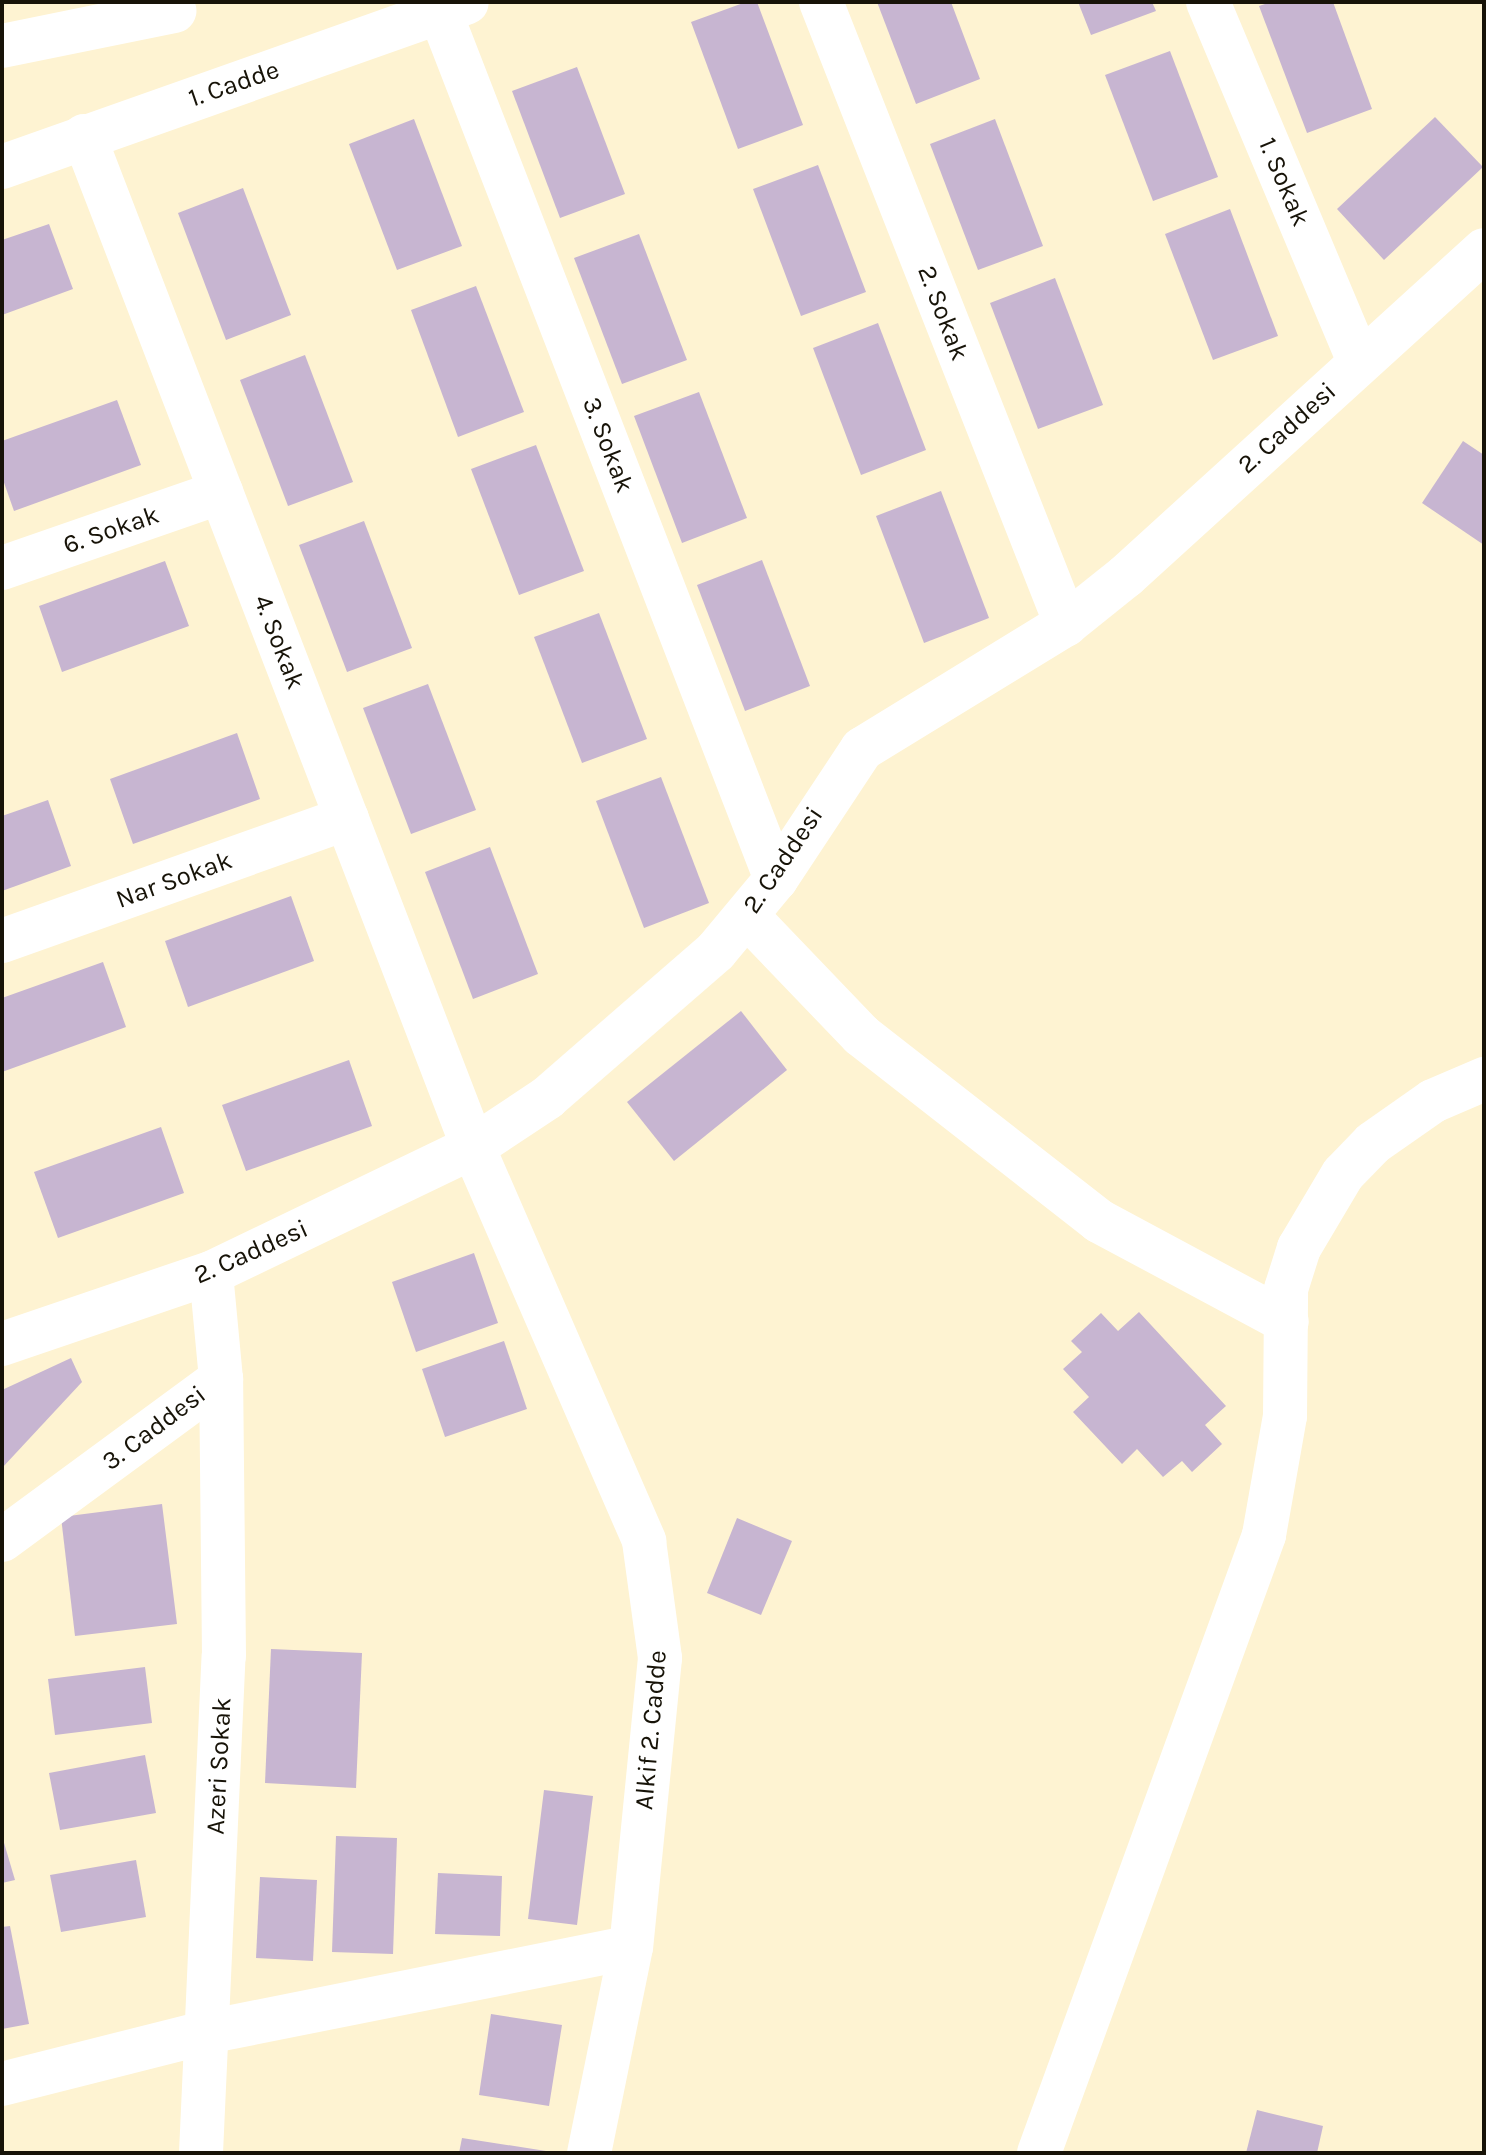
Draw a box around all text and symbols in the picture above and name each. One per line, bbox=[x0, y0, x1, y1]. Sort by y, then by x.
street label: 1. Cadde bbox=[185, 54, 283, 114]
street label: 1. Sokak bbox=[1251, 133, 1317, 231]
street label: 2. Sokak bbox=[911, 261, 975, 365]
street label: 2. Caddesi bbox=[1231, 376, 1343, 480]
street label: 3. Sokak bbox=[576, 393, 640, 497]
street label: 6. Sokak bbox=[59, 499, 163, 561]
street label: 4. Sokak bbox=[247, 590, 311, 694]
street label: 2. Caddesi bbox=[736, 801, 830, 919]
street label: Nar Sokak bbox=[112, 845, 236, 915]
street label: 2. Caddesi bbox=[189, 1213, 313, 1291]
street label: 3. Caddesi bbox=[96, 1379, 212, 1477]
street label: Alkif 2. Cadde bbox=[628, 1649, 674, 1811]
street label: Azeri Sokak bbox=[200, 1697, 238, 1835]

